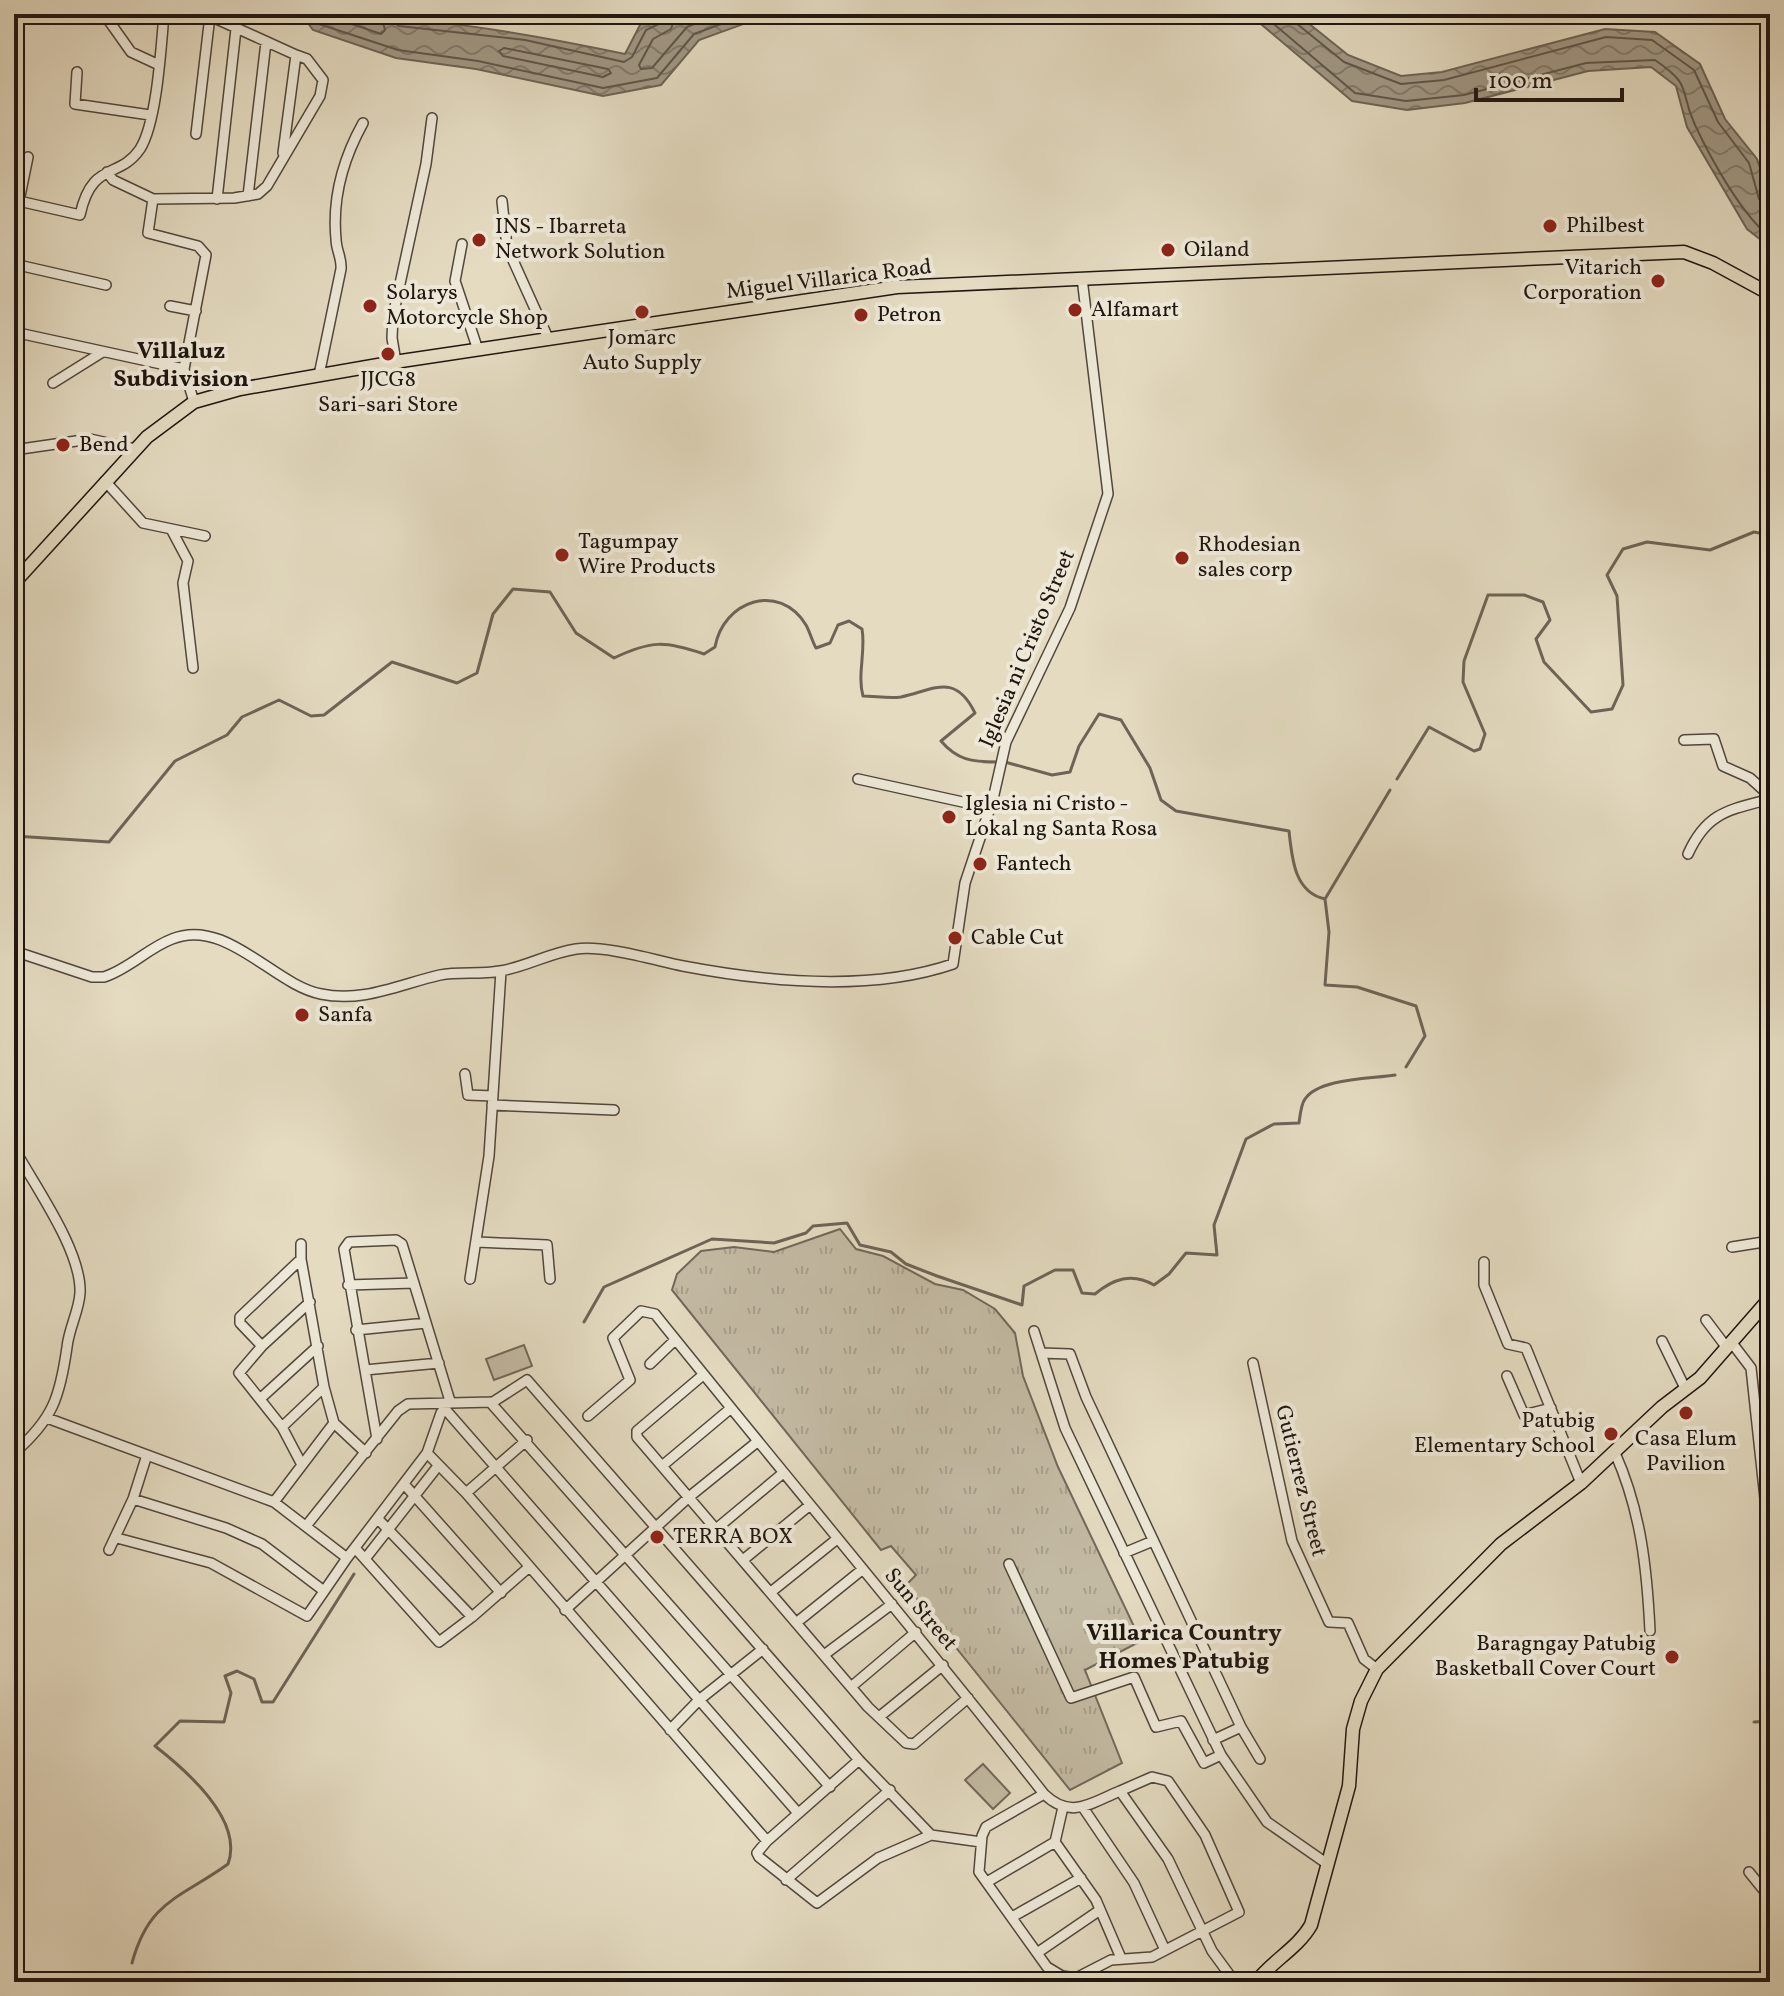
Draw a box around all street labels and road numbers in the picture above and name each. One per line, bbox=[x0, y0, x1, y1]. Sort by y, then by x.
street label: Miguel Villarica Road bbox=[724, 252, 934, 308]
street label: Iglesia ni Cristo Street bbox=[972, 545, 1084, 753]
street label: Gutierrez Street bbox=[1266, 1402, 1334, 1560]
street label: Sun Street bbox=[876, 1562, 964, 1658]

